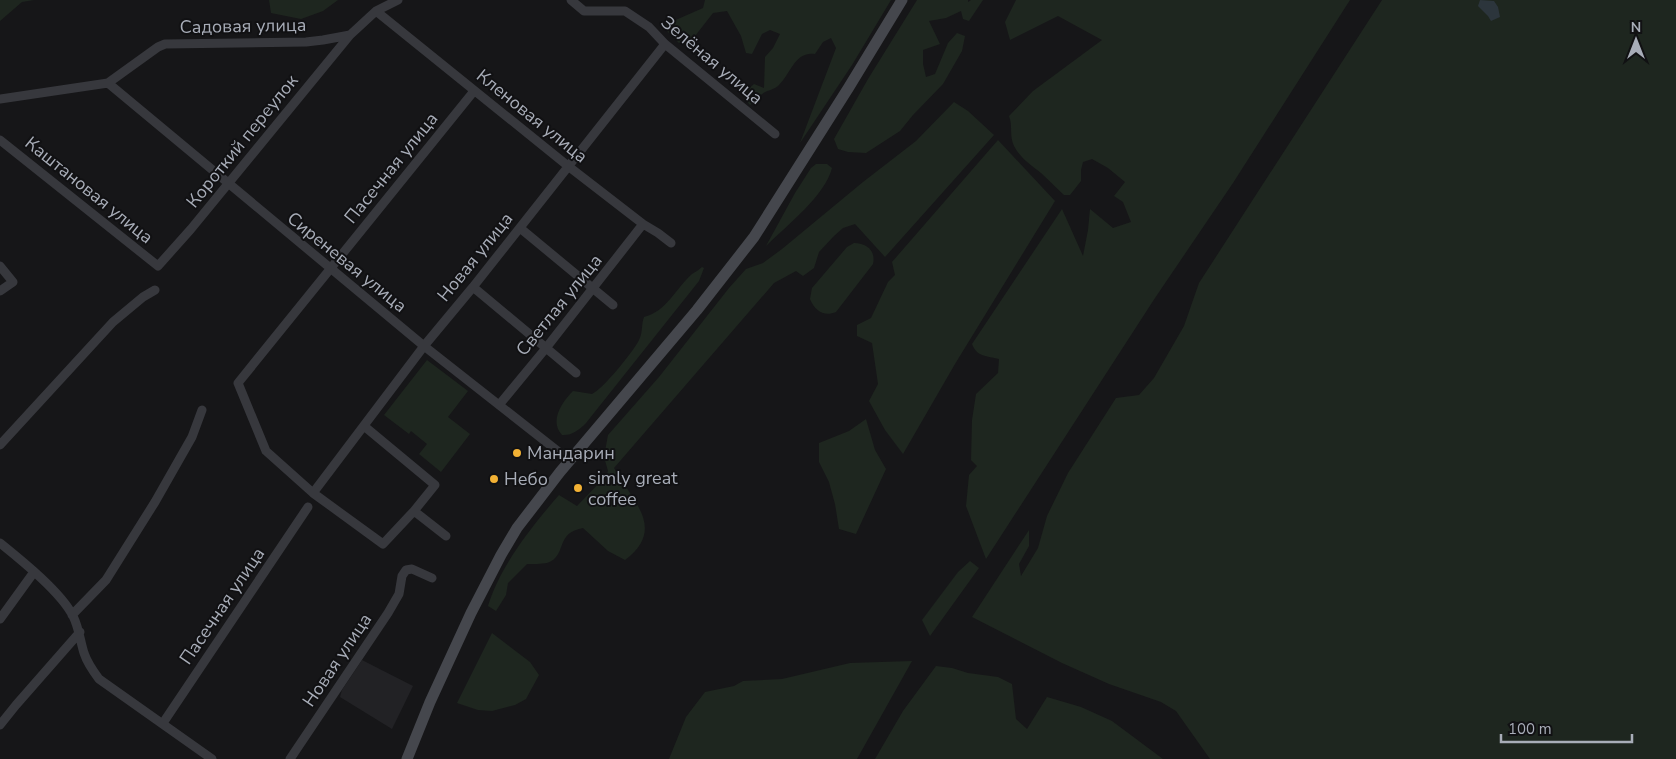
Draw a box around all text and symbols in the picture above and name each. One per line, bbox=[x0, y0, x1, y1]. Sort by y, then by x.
street label: Зелёная улица bbox=[656, 10, 768, 110]
street label: Садовая улица bbox=[180, 13, 306, 39]
north arrow bbox=[1611, 15, 1661, 65]
text: N bbox=[1631, 18, 1641, 37]
street label: Кленовая улица bbox=[471, 64, 593, 168]
street label: Короткий переулок bbox=[181, 69, 304, 213]
street label: Пасечная улица bbox=[339, 107, 443, 229]
street label: Каштановая улица bbox=[20, 131, 158, 249]
street label: Сиреневая улица bbox=[282, 206, 412, 318]
street label: Новая улица bbox=[432, 207, 518, 307]
street label: Светлая улица bbox=[511, 249, 607, 361]
place label: Мандарин bbox=[527, 441, 615, 465]
marker: Мандарин bbox=[511, 447, 523, 459]
place label: simly great coffee bbox=[588, 466, 678, 511]
place label: Небо bbox=[504, 467, 548, 491]
marker: Небо bbox=[488, 473, 500, 485]
marker: simly great coffee bbox=[572, 482, 584, 494]
street label: Пасечная улица bbox=[174, 543, 270, 669]
street label: Новая улица bbox=[297, 609, 377, 711]
scale bar bbox=[1501, 712, 1632, 744]
text: 100 m bbox=[1508, 719, 1552, 739]

